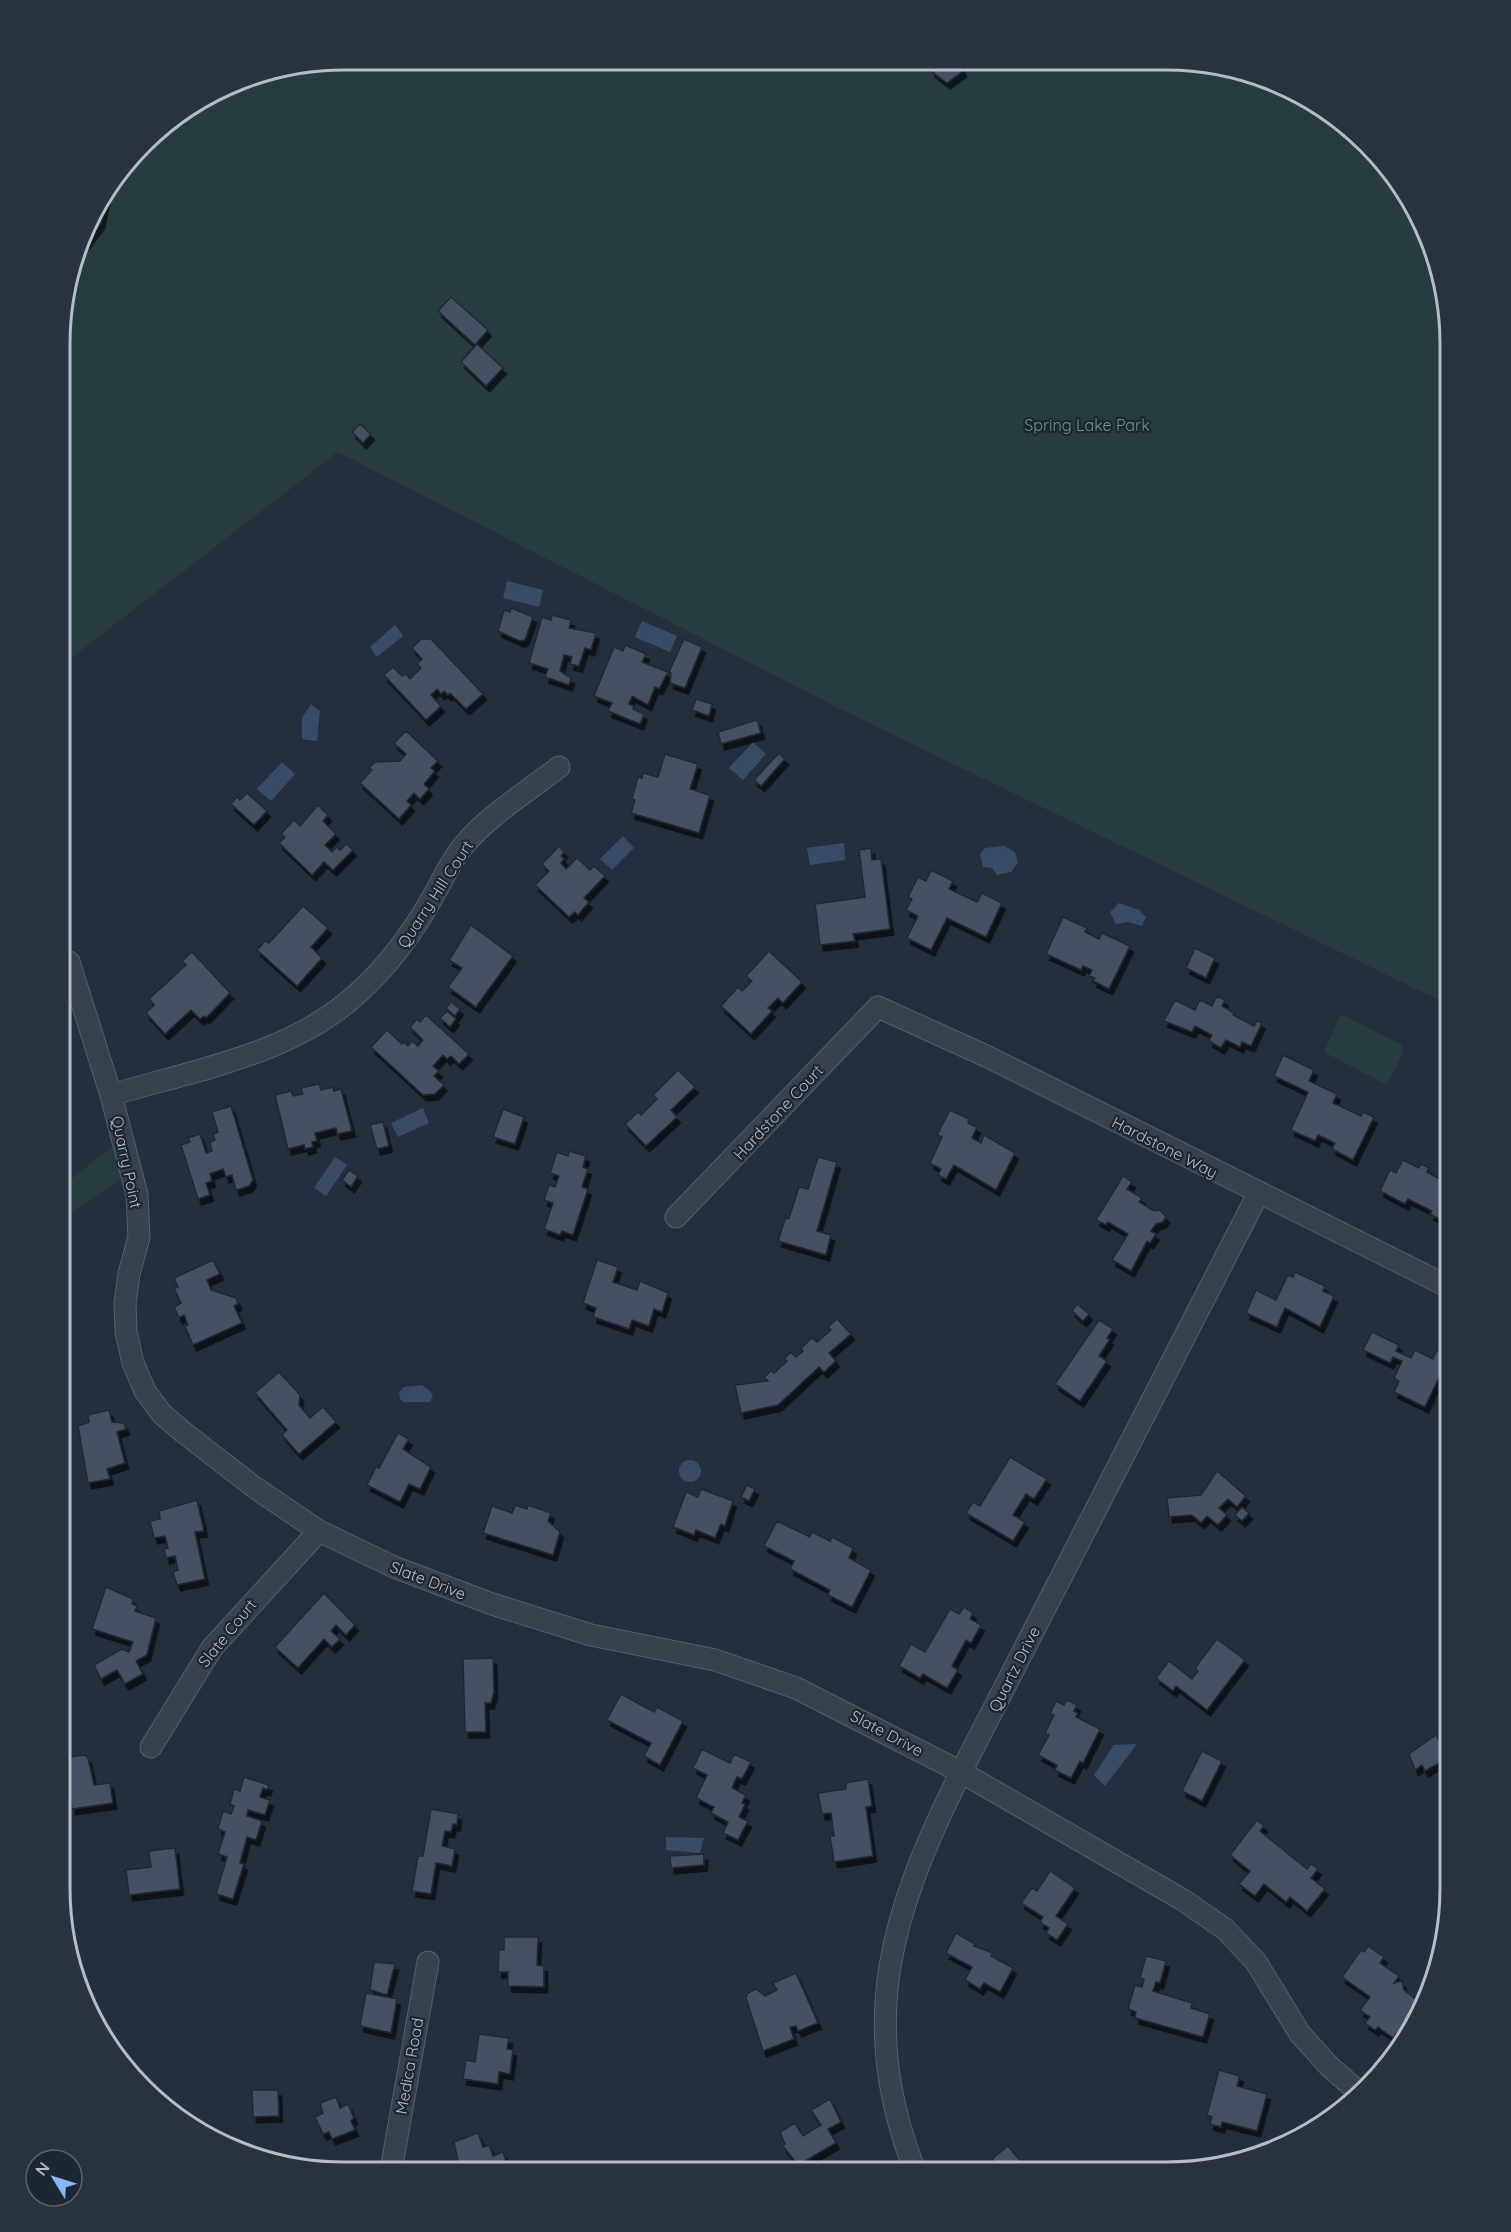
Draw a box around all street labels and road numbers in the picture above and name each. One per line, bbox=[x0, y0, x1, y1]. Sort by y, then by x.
street label: Quarry Hill Court bbox=[393, 836, 477, 952]
street label: Hardstone Court bbox=[729, 1060, 827, 1164]
street label: Hardstone Way bbox=[1109, 1112, 1221, 1182]
street label: Quarry Point bbox=[107, 1114, 147, 1210]
street label: Slate Drive bbox=[387, 1556, 469, 1604]
street label: Slate Court bbox=[193, 1595, 261, 1671]
street label: Quartz Drive bbox=[984, 1623, 1044, 1715]
street label: Slate Drive bbox=[847, 1705, 927, 1761]
street label: Medica Road bbox=[391, 2016, 427, 2116]

